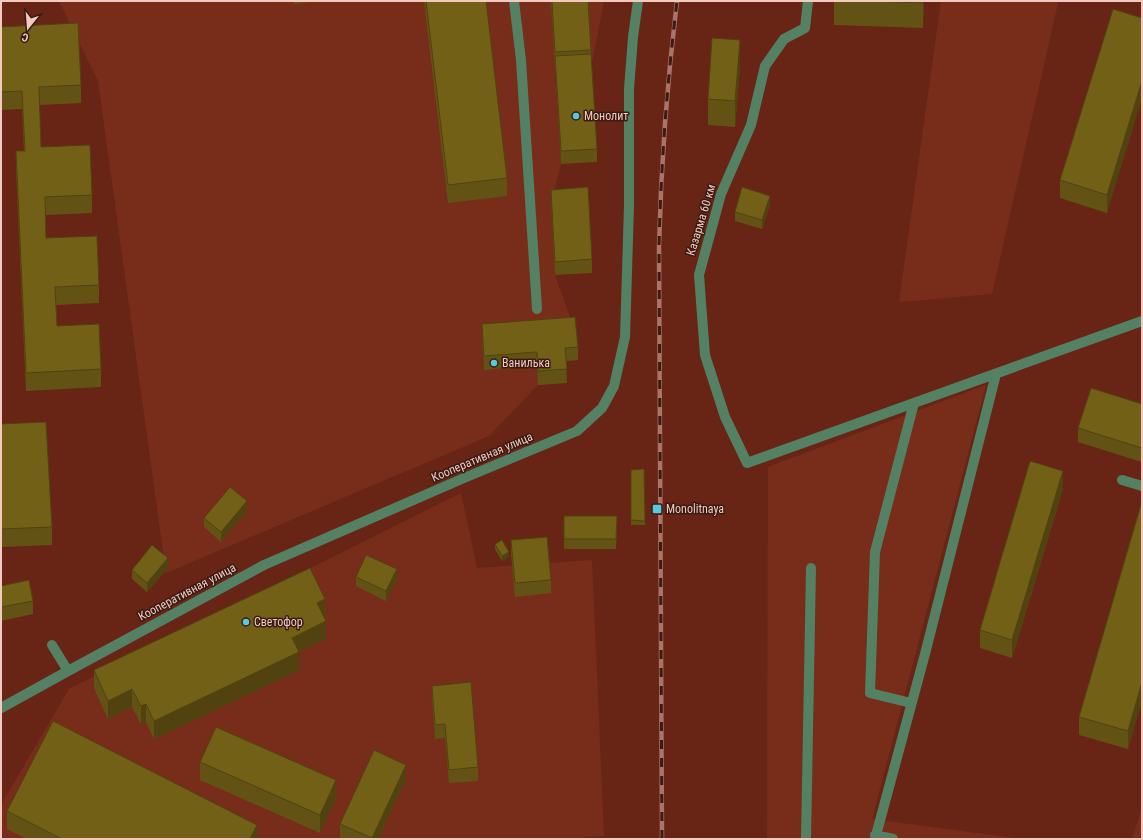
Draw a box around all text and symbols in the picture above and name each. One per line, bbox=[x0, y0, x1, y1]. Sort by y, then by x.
north arrow bbox=[8, 8, 48, 48]
text: С bbox=[20, 30, 30, 44]
place label: Монолит bbox=[584, 109, 628, 123]
marker: Монолит bbox=[571, 111, 581, 121]
street label: Казарма 60 км bbox=[684, 183, 718, 257]
place label: Ванилька bbox=[502, 356, 550, 370]
marker: Ванилька bbox=[489, 358, 499, 368]
street label: Кооперативная улица bbox=[429, 429, 535, 485]
place label: Monolitnaya bbox=[666, 502, 724, 516]
marker: Monolitnaya bbox=[651, 503, 663, 515]
street label: Кооперативная улица bbox=[136, 560, 238, 624]
place label: Светофор bbox=[254, 615, 303, 629]
marker: Светофор bbox=[241, 617, 251, 627]

